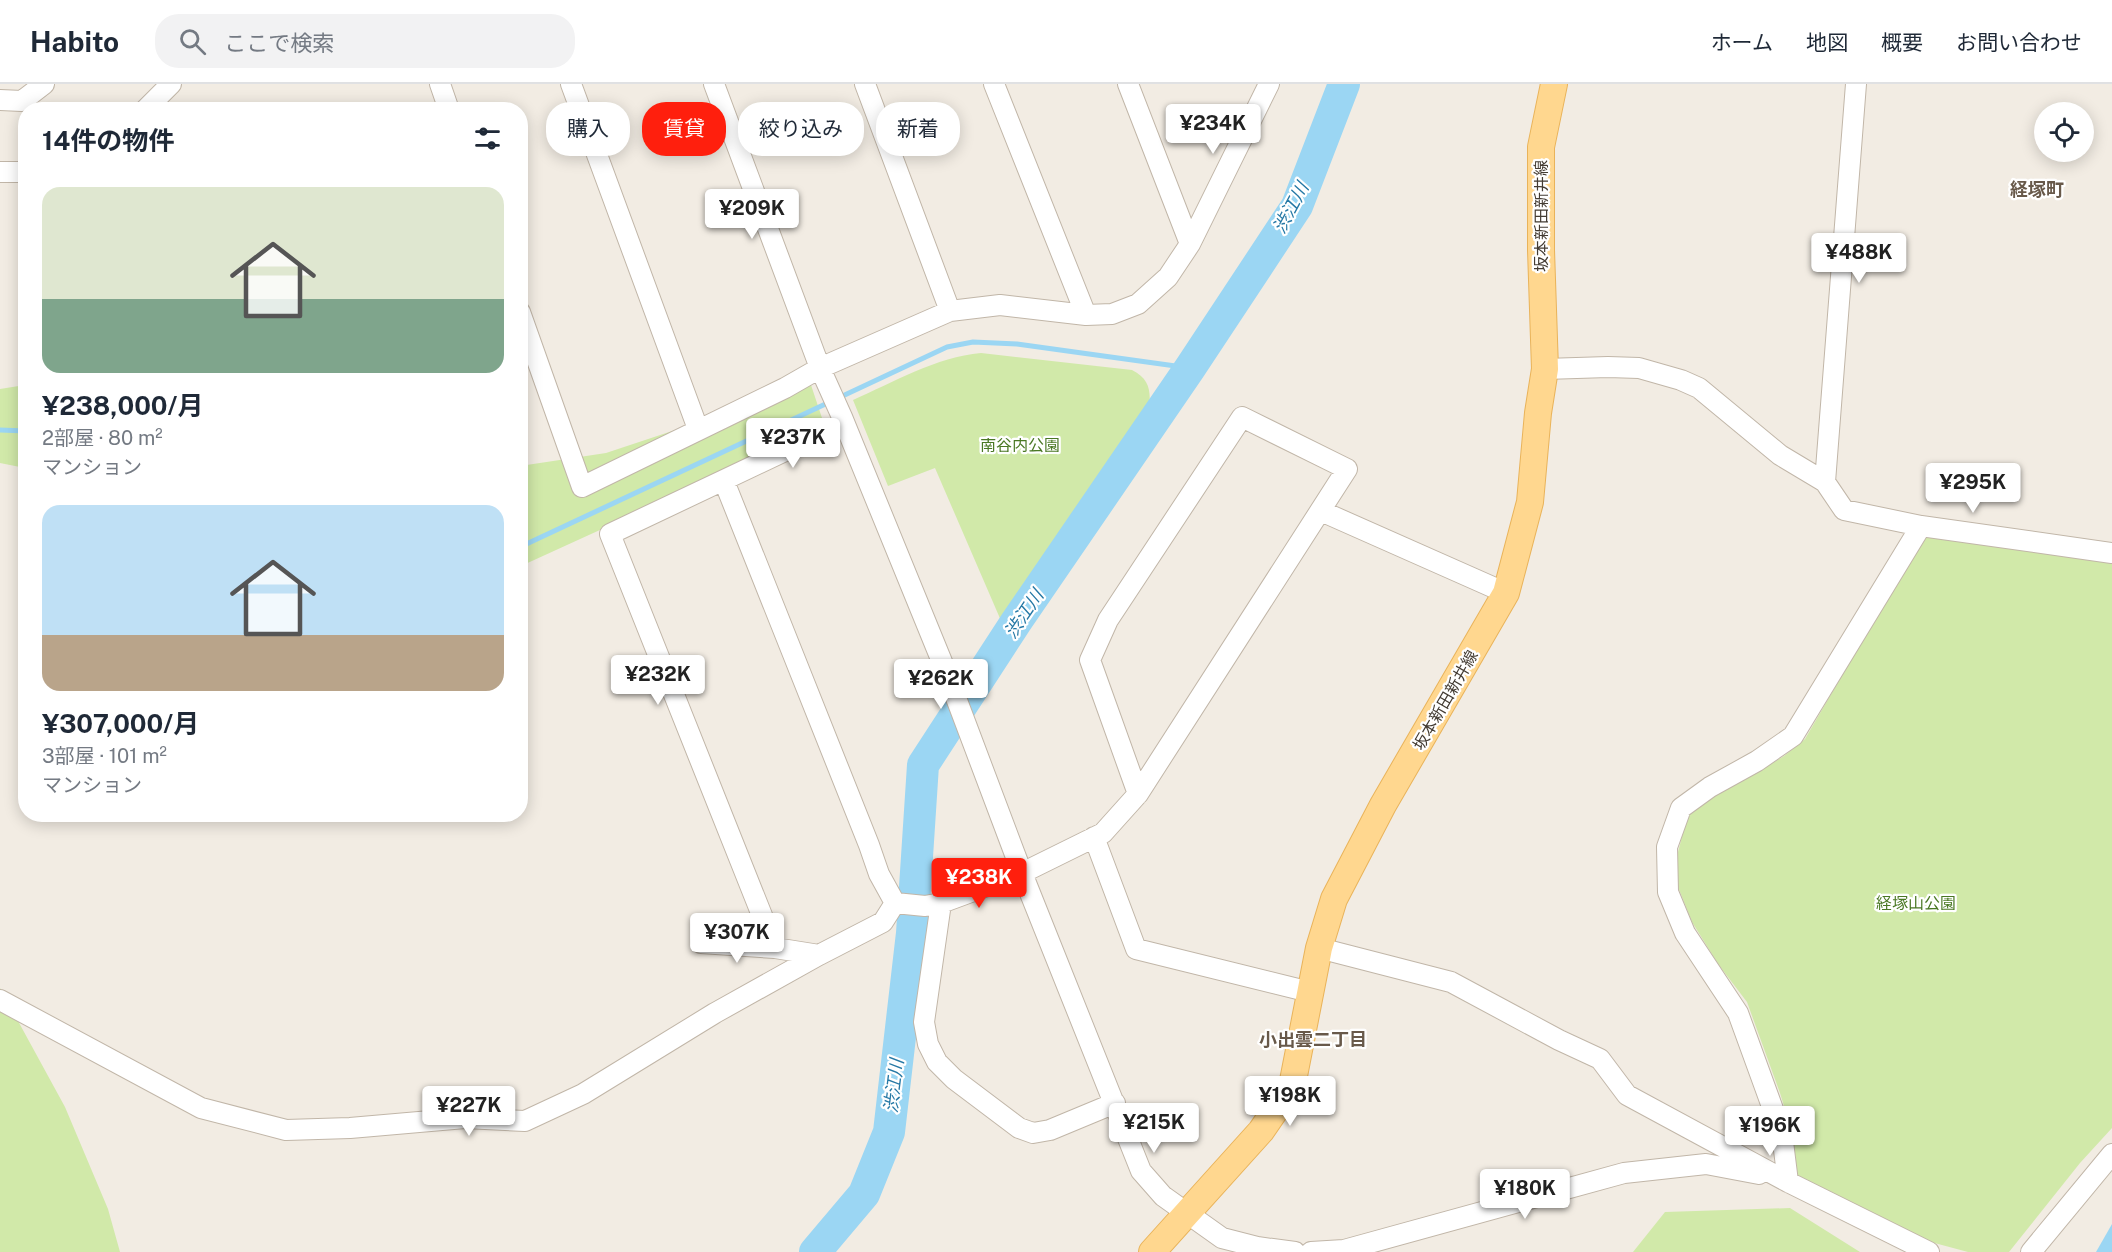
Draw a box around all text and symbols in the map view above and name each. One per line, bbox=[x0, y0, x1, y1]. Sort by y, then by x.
search box bbox=[155, 14, 575, 68]
text: Habito bbox=[30, 25, 119, 58]
icon: search bbox=[176, 25, 209, 58]
text: ここで検索 bbox=[224, 30, 334, 56]
text: ホーム bbox=[1711, 30, 1773, 55]
text: 地図 bbox=[1806, 30, 1848, 55]
text: 概要 bbox=[1881, 30, 1923, 55]
text: お問い合わせ bbox=[1956, 30, 2082, 55]
chip: 購入 bbox=[546, 102, 630, 156]
chip: 賃貸 bbox=[642, 102, 726, 156]
chip: 絞り込み bbox=[738, 102, 864, 156]
chip: 新着 bbox=[876, 102, 960, 156]
map controls bbox=[2034, 102, 2094, 162]
button: locate bbox=[2034, 102, 2094, 162]
pin: ¥234K bbox=[1171, 104, 1255, 155]
text: ¥234K bbox=[1180, 111, 1246, 135]
icon: filters bbox=[471, 122, 504, 155]
text: 14件の物件 bbox=[42, 125, 174, 156]
street label: 坂本新田新井線 bbox=[1532, 160, 1551, 272]
water label: 渋江川 bbox=[1269, 177, 1313, 237]
district label: 経塚町 bbox=[2010, 179, 2064, 200]
pin: ¥209K bbox=[710, 189, 794, 240]
text: ¥209K bbox=[719, 196, 785, 220]
icon: home bbox=[219, 226, 327, 334]
pin: ¥488K bbox=[1817, 233, 1901, 284]
text: ¥488K bbox=[1825, 240, 1893, 264]
text: ¥238,000/月 bbox=[42, 390, 204, 421]
pin: ¥237K bbox=[751, 418, 835, 469]
text: ¥237K bbox=[760, 425, 826, 449]
text: 2部屋 · 80 m² bbox=[42, 426, 163, 450]
park label: 南谷内公園 bbox=[980, 436, 1060, 455]
text: マンション bbox=[42, 455, 142, 479]
pin: ¥295K bbox=[1931, 463, 2015, 514]
text: ¥295K bbox=[1940, 470, 2006, 494]
icon: home bbox=[219, 544, 327, 652]
water label: 渋江川 bbox=[1000, 584, 1049, 642]
street label: 坂本新田新井線 bbox=[1409, 647, 1482, 754]
pin: ¥232K bbox=[616, 655, 700, 706]
pin: ¥262K bbox=[899, 659, 983, 710]
text: ¥232K bbox=[625, 662, 691, 686]
text: ¥262K bbox=[908, 666, 974, 690]
text: ¥307,000/月 bbox=[42, 708, 199, 739]
text: 3部屋 · 101 m² bbox=[42, 744, 167, 768]
text: マンション bbox=[42, 773, 142, 797]
pin: ¥238K bbox=[937, 858, 1021, 909]
text: ¥238K bbox=[946, 865, 1012, 889]
park label: 経塚山公園 bbox=[1876, 894, 1956, 913]
pin: ¥307K bbox=[695, 913, 779, 964]
text: ¥307K bbox=[704, 920, 770, 944]
district label: 小出雲二丁目 bbox=[1259, 1029, 1367, 1050]
water label: 渋江川 bbox=[880, 1056, 907, 1114]
pin: ¥198K bbox=[1248, 1076, 1332, 1127]
text: ¥198K bbox=[1259, 1083, 1321, 1107]
pin: ¥227K bbox=[427, 1086, 511, 1137]
text: ¥227K bbox=[436, 1093, 502, 1117]
pin: ¥215K bbox=[1112, 1103, 1196, 1154]
pin: ¥196K bbox=[1728, 1106, 1812, 1157]
text: ¥215K bbox=[1123, 1110, 1185, 1134]
text: ¥196K bbox=[1739, 1113, 1801, 1137]
pin: ¥180K bbox=[1483, 1169, 1567, 1220]
text: ¥180K bbox=[1494, 1176, 1556, 1200]

